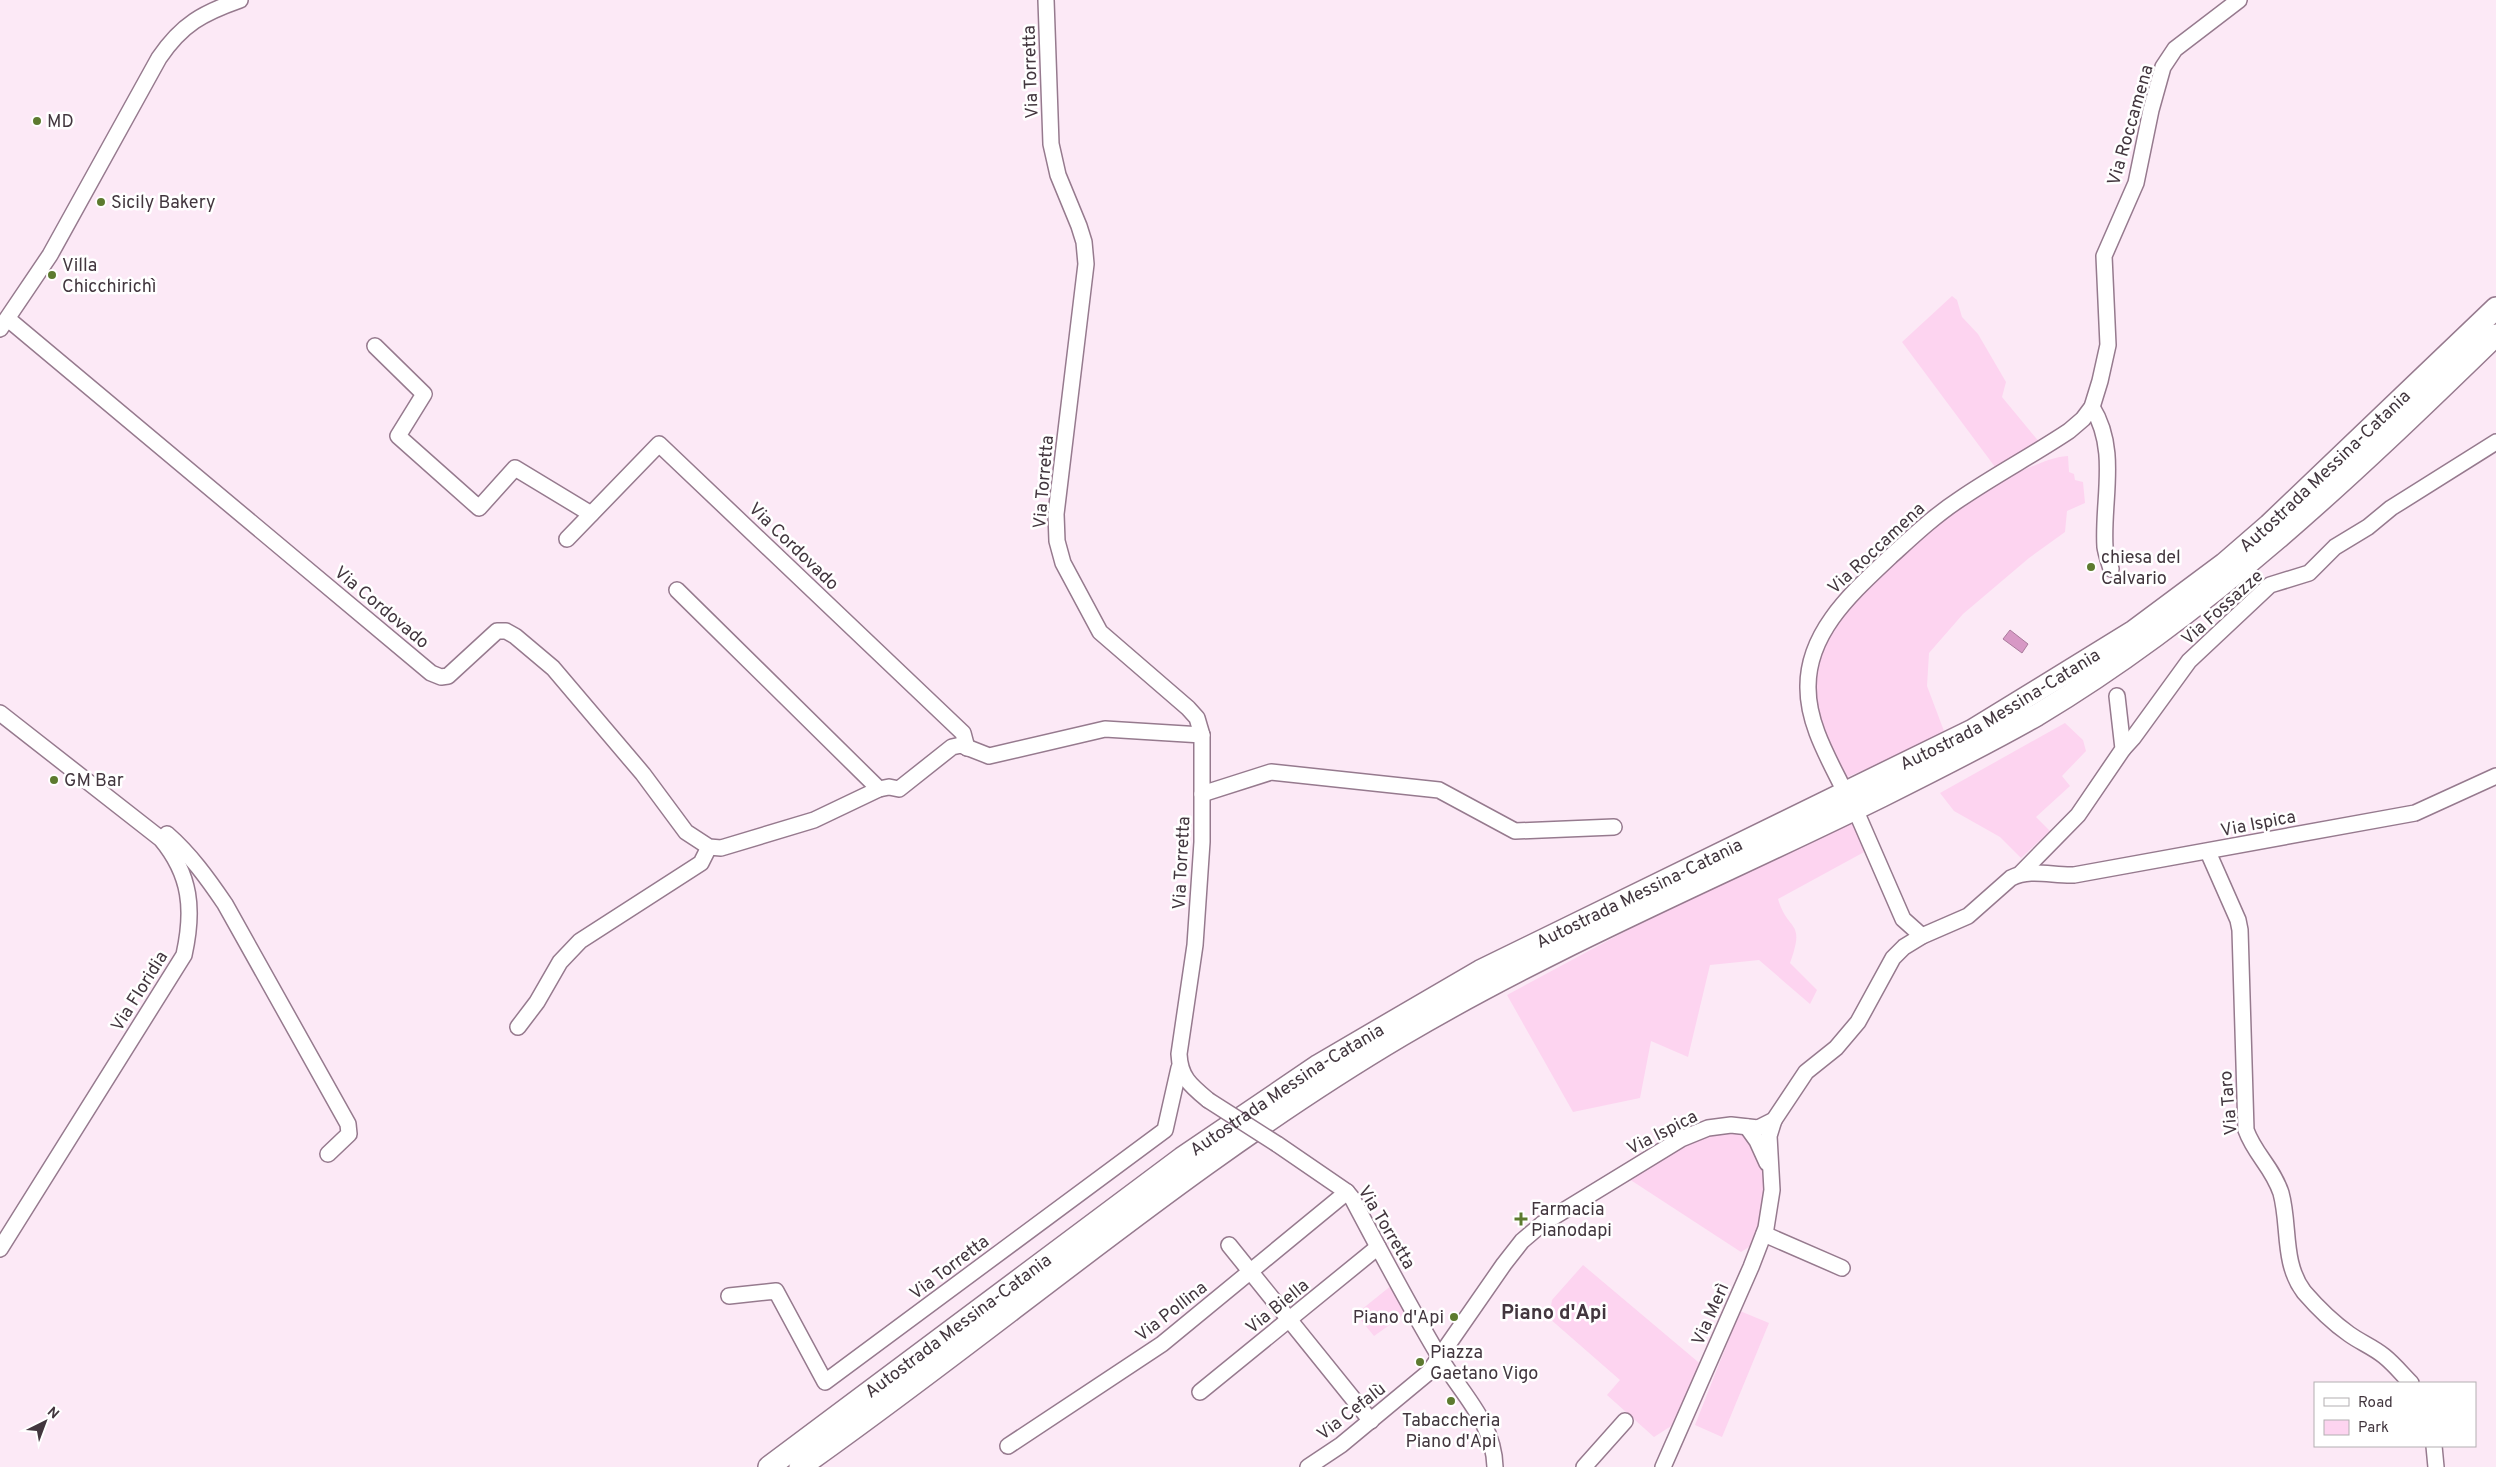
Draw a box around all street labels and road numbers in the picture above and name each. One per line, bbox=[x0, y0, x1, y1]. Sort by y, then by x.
street label: Via Torretta bbox=[1018, 25, 1045, 119]
street label: Via Roccamena bbox=[2103, 62, 2160, 188]
street label: Autostrada Messina-Catania bbox=[2235, 386, 2416, 558]
street label: Via Torretta bbox=[1029, 434, 1060, 530]
street label: Via Cordovado bbox=[743, 498, 843, 596]
street label: Via Roccamena bbox=[1824, 498, 1930, 600]
street label: Via Cordovado bbox=[329, 562, 433, 655]
street label: Via Fossazze bbox=[2177, 565, 2269, 651]
street label: Autostrada Messina-Catania bbox=[1897, 644, 2105, 777]
street label: Via Ispica bbox=[2219, 806, 2298, 843]
street label: Via Torretta bbox=[1169, 816, 1196, 910]
street label: Autostrada Messina-Catania bbox=[1533, 834, 1747, 955]
street label: Via Floridia bbox=[107, 947, 174, 1036]
street label: Autostrada Messina-Catania bbox=[1186, 1019, 1389, 1162]
street label: Via Taro bbox=[2215, 1070, 2244, 1136]
street label: Via Ispica bbox=[1624, 1106, 1702, 1161]
street label: Via Torretta bbox=[1352, 1182, 1420, 1274]
street label: Via Torretta bbox=[906, 1231, 994, 1306]
street label: Autostrada Messina-Catania bbox=[861, 1250, 1057, 1404]
street label: Via Biella bbox=[1242, 1275, 1314, 1340]
street label: Via Pollina bbox=[1131, 1277, 1213, 1347]
street label: Via Merì bbox=[1687, 1280, 1735, 1349]
street label: Via Cefalù bbox=[1313, 1378, 1391, 1446]

